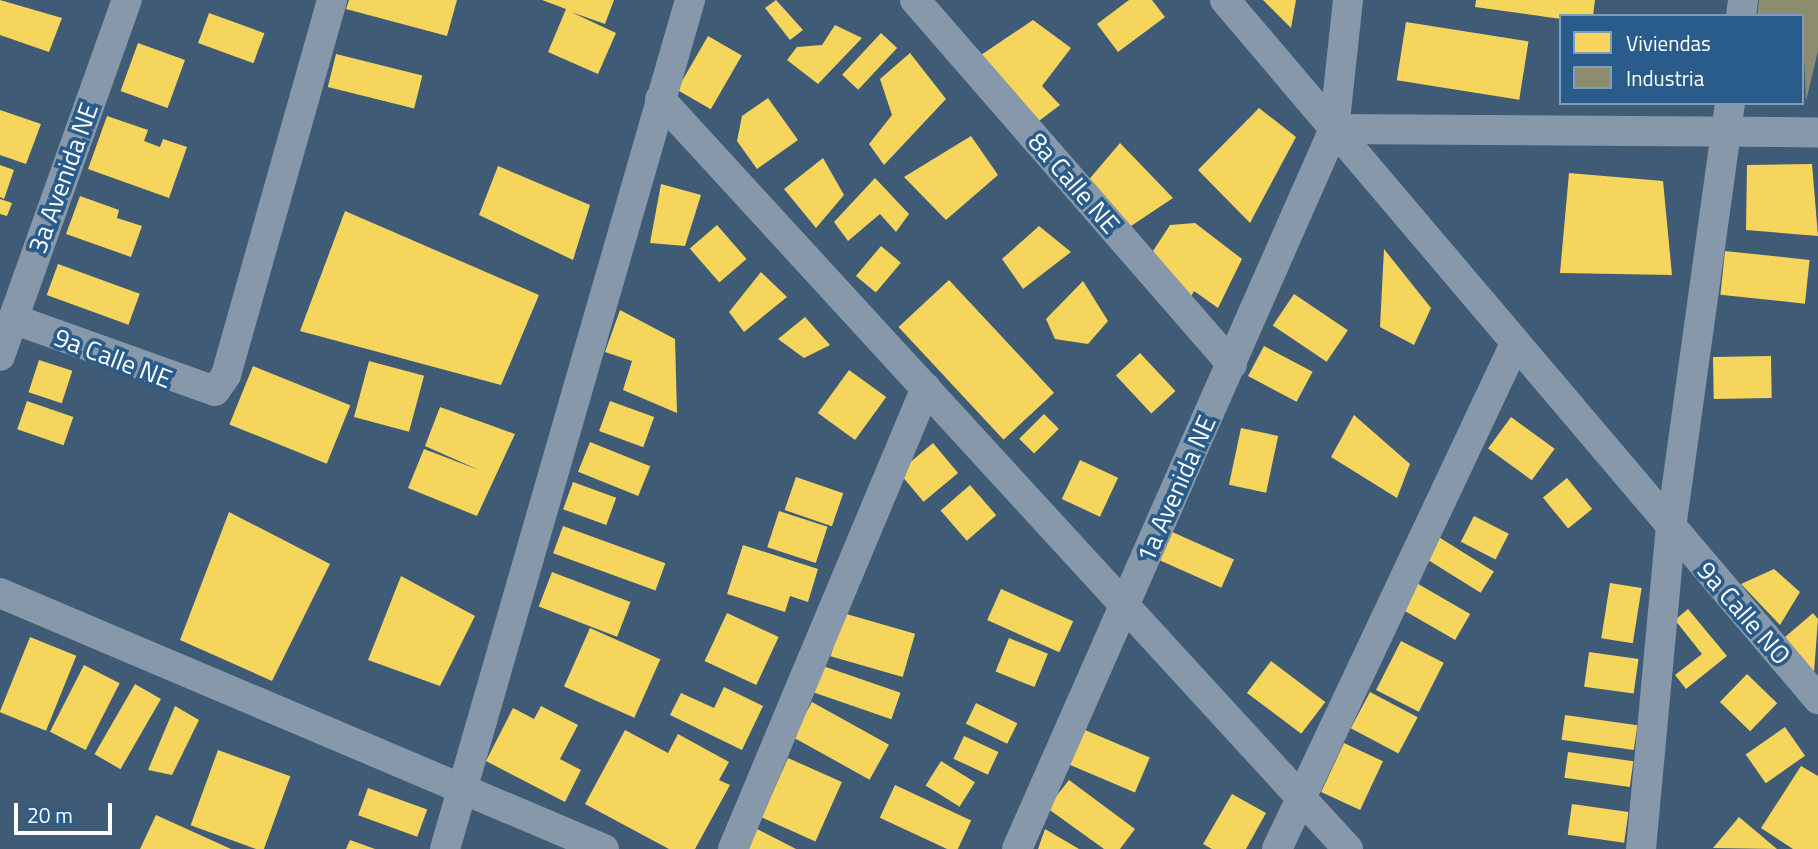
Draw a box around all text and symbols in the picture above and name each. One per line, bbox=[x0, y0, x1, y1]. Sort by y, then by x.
legend bbox=[1559, 14, 1804, 105]
text: Viviendas bbox=[1626, 27, 1711, 59]
text: Industria bbox=[1626, 62, 1704, 94]
street label: 3a Avenida NE bbox=[21, 99, 105, 257]
street label: 8a Calle NE bbox=[1022, 126, 1126, 240]
street label: 9a Calle NE bbox=[50, 321, 176, 395]
street label: 1a Avenida NE bbox=[1130, 411, 1222, 567]
street label: 9a Calle NO bbox=[1691, 555, 1797, 671]
scale bar bbox=[18, 790, 116, 834]
text: 20 m bbox=[27, 799, 73, 831]

